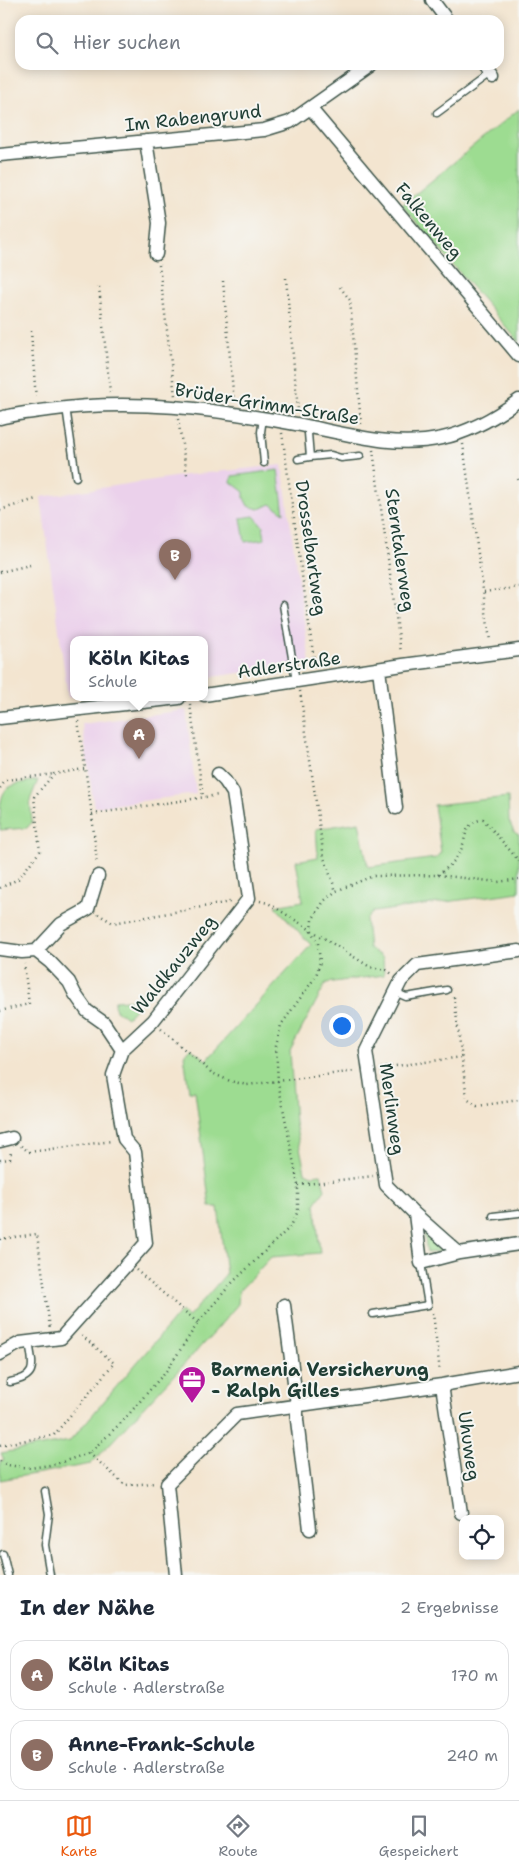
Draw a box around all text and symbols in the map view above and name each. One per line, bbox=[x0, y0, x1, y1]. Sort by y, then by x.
search box bbox=[15, 15, 504, 70]
icon: search bbox=[33, 29, 61, 57]
text: Hier suchen bbox=[73, 30, 181, 55]
street label: Im Rabengrund bbox=[124, 99, 262, 137]
street label: Falkenweg bbox=[390, 178, 468, 264]
street label: Brüder-Grimm-Straße bbox=[173, 378, 361, 430]
street label: Drosselbartweg bbox=[290, 479, 332, 617]
street label: Sterntalerweg bbox=[379, 487, 421, 613]
pin: B bbox=[159, 539, 191, 580]
popup bbox=[70, 636, 208, 701]
text: Köln Kitas bbox=[88, 646, 190, 671]
street label: Adlerstraße bbox=[236, 646, 342, 684]
text: Schule bbox=[88, 671, 138, 692]
pin: A bbox=[123, 718, 155, 759]
street label: Waldkauzweg bbox=[126, 910, 222, 1020]
your location bbox=[329, 1013, 355, 1039]
street label: Merlinweg bbox=[374, 1062, 410, 1156]
place label: Barmenia Versicherung - Ralph Gilles bbox=[211, 1358, 429, 1403]
office icon: Barmenia Versicherung - Ralph Gilles bbox=[177, 1365, 207, 1404]
street label: Uhuweg bbox=[452, 1410, 486, 1482]
map controls bbox=[459, 1515, 504, 1560]
button: locate bbox=[459, 1515, 504, 1560]
text: In der Nähe bbox=[20, 1594, 155, 1622]
text: 2 Ergebnisse bbox=[400, 1597, 499, 1618]
text: Köln Kitas bbox=[68, 1652, 169, 1677]
text: A bbox=[31, 1665, 43, 1686]
text: 170 m bbox=[451, 1665, 498, 1686]
text: Schule · Adlerstraße bbox=[68, 1677, 225, 1698]
text: Anne-Frank-Schule bbox=[68, 1732, 255, 1757]
text: B bbox=[32, 1745, 42, 1766]
text: 240 m bbox=[446, 1745, 498, 1766]
text: Schule · Adlerstraße bbox=[68, 1757, 225, 1778]
tab: Karte bbox=[60, 1812, 98, 1860]
tab: Route bbox=[218, 1812, 258, 1860]
tab: Gespeichert bbox=[379, 1812, 459, 1860]

